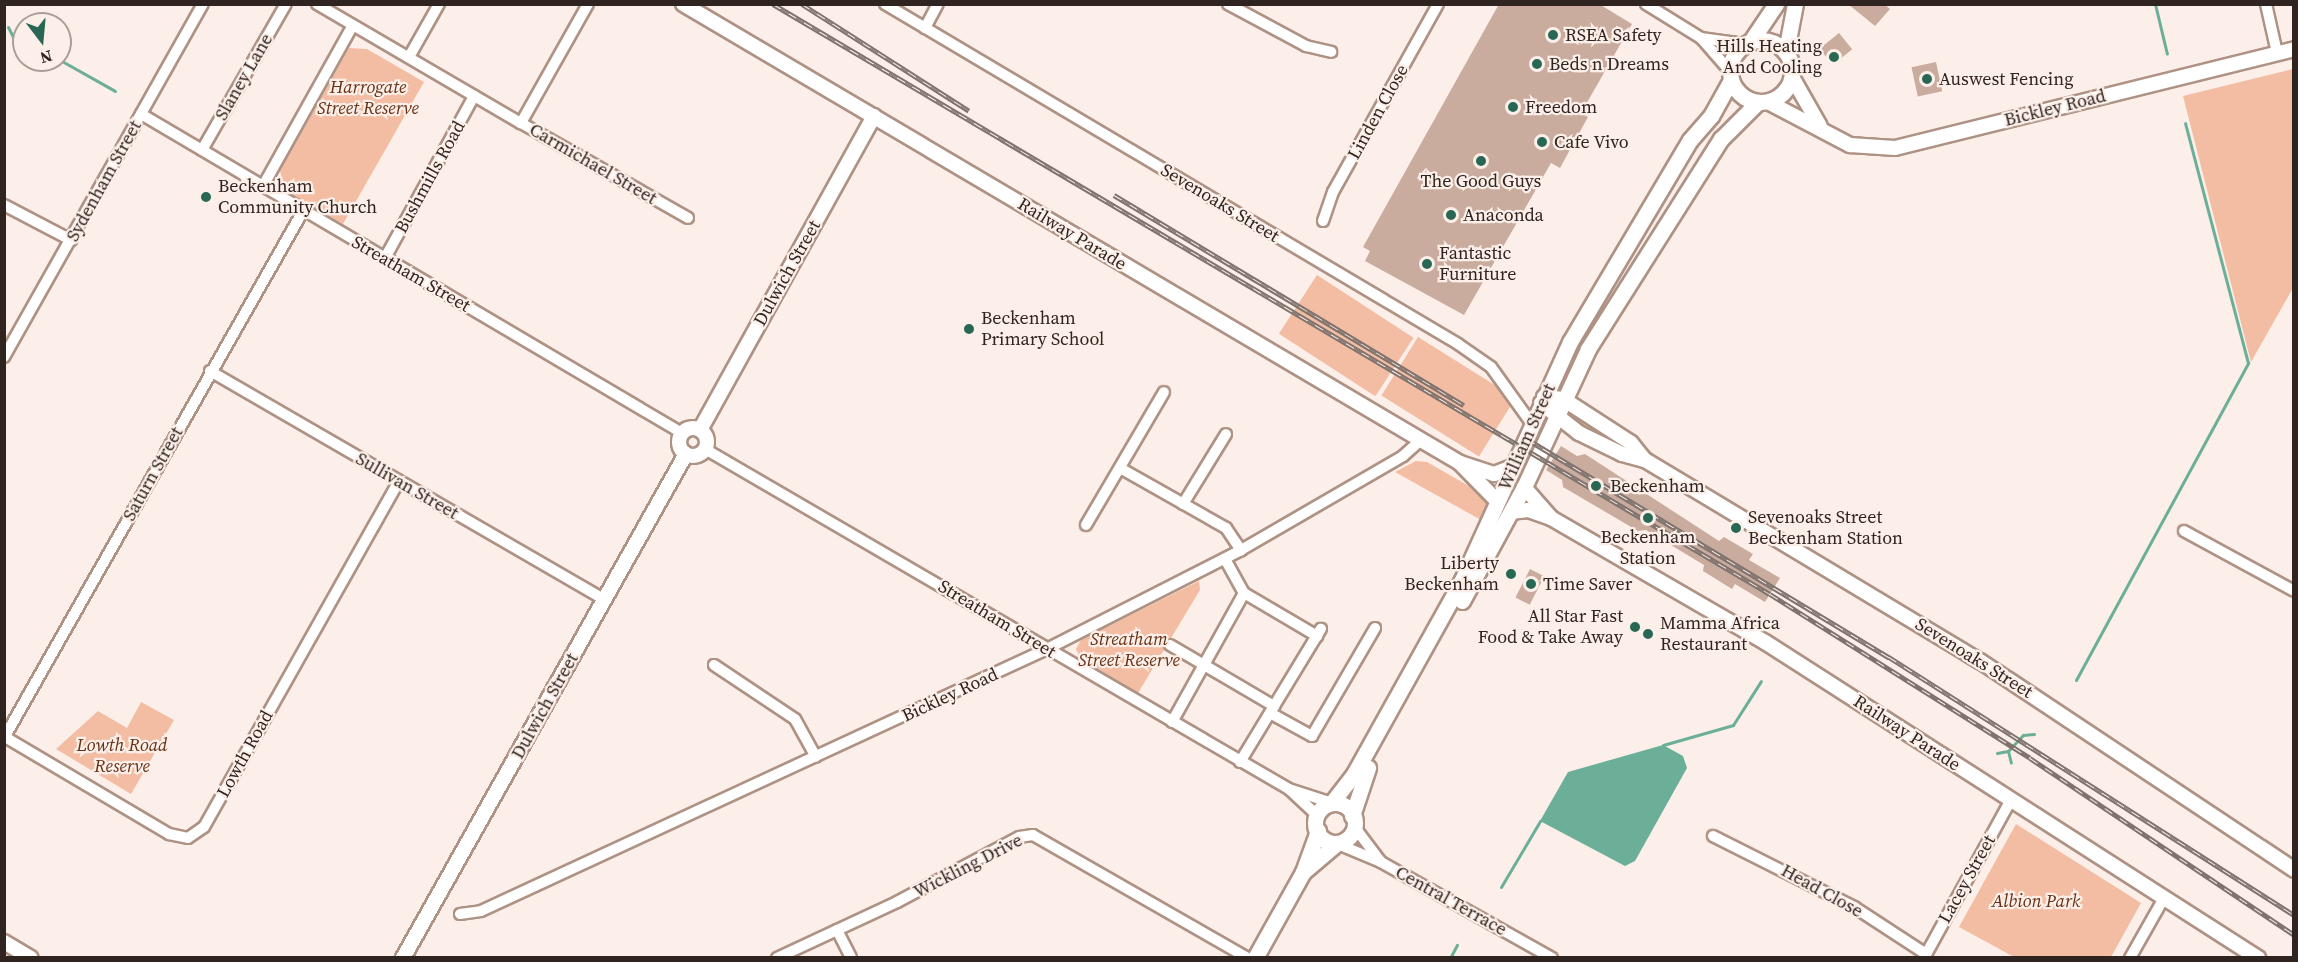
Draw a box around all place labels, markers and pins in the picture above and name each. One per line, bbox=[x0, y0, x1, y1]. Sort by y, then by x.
place label: RSEA Safety bbox=[1565, 24, 1661, 46]
marker: RSEA Safety bbox=[1546, 28, 1560, 42]
place label: Hills Heating And Cooling bbox=[1716, 36, 1822, 78]
marker: Hills Heating And Cooling bbox=[1827, 50, 1841, 64]
place label: Beds n Dreams bbox=[1549, 53, 1669, 75]
marker: Beds n Dreams bbox=[1530, 57, 1544, 71]
place label: Auswest Fencing bbox=[1939, 68, 2073, 90]
marker: Auswest Fencing bbox=[1920, 72, 1934, 86]
place label: Freedom bbox=[1525, 96, 1597, 118]
marker: Freedom bbox=[1506, 100, 1520, 114]
place label: Cafe Vivo bbox=[1554, 131, 1629, 153]
marker: Cafe Vivo bbox=[1535, 135, 1549, 149]
marker: The Good Guys bbox=[1474, 154, 1488, 168]
place label: The Good Guys bbox=[1421, 170, 1541, 192]
place label: Beckenham Community Church bbox=[218, 176, 377, 219]
marker: Beckenham Community Church bbox=[199, 190, 213, 204]
place label: Anaconda bbox=[1463, 204, 1544, 226]
marker: Anaconda bbox=[1444, 208, 1458, 222]
place label: Fantastic Furniture bbox=[1439, 243, 1516, 286]
marker: Fantastic Furniture bbox=[1420, 257, 1434, 271]
place label: Beckenham Primary School bbox=[981, 308, 1104, 350]
marker: Beckenham Primary School bbox=[962, 322, 976, 336]
place label: Beckenham bbox=[1610, 475, 1705, 497]
marker: Beckenham bbox=[1587, 477, 1605, 495]
place label: Sevenoaks Street Beckenham Station bbox=[1748, 507, 1903, 550]
marker: Beckenham Station bbox=[1641, 511, 1655, 525]
marker: Sevenoaks Street Beckenham Station bbox=[1729, 521, 1743, 535]
place label: Beckenham Station bbox=[1601, 527, 1695, 570]
place label: Liberty Beckenham bbox=[1404, 553, 1499, 596]
marker: Liberty Beckenham bbox=[1504, 567, 1518, 581]
place label: Time Saver bbox=[1543, 573, 1632, 595]
marker: Time Saver bbox=[1524, 577, 1538, 591]
place label: All Star Fast Food & Take Away bbox=[1477, 606, 1623, 648]
place label: Mamma Africa Restaurant bbox=[1660, 613, 1780, 656]
marker: All Star Fast Food & Take Away bbox=[1628, 620, 1642, 634]
marker: Mamma Africa Restaurant bbox=[1641, 627, 1655, 641]

